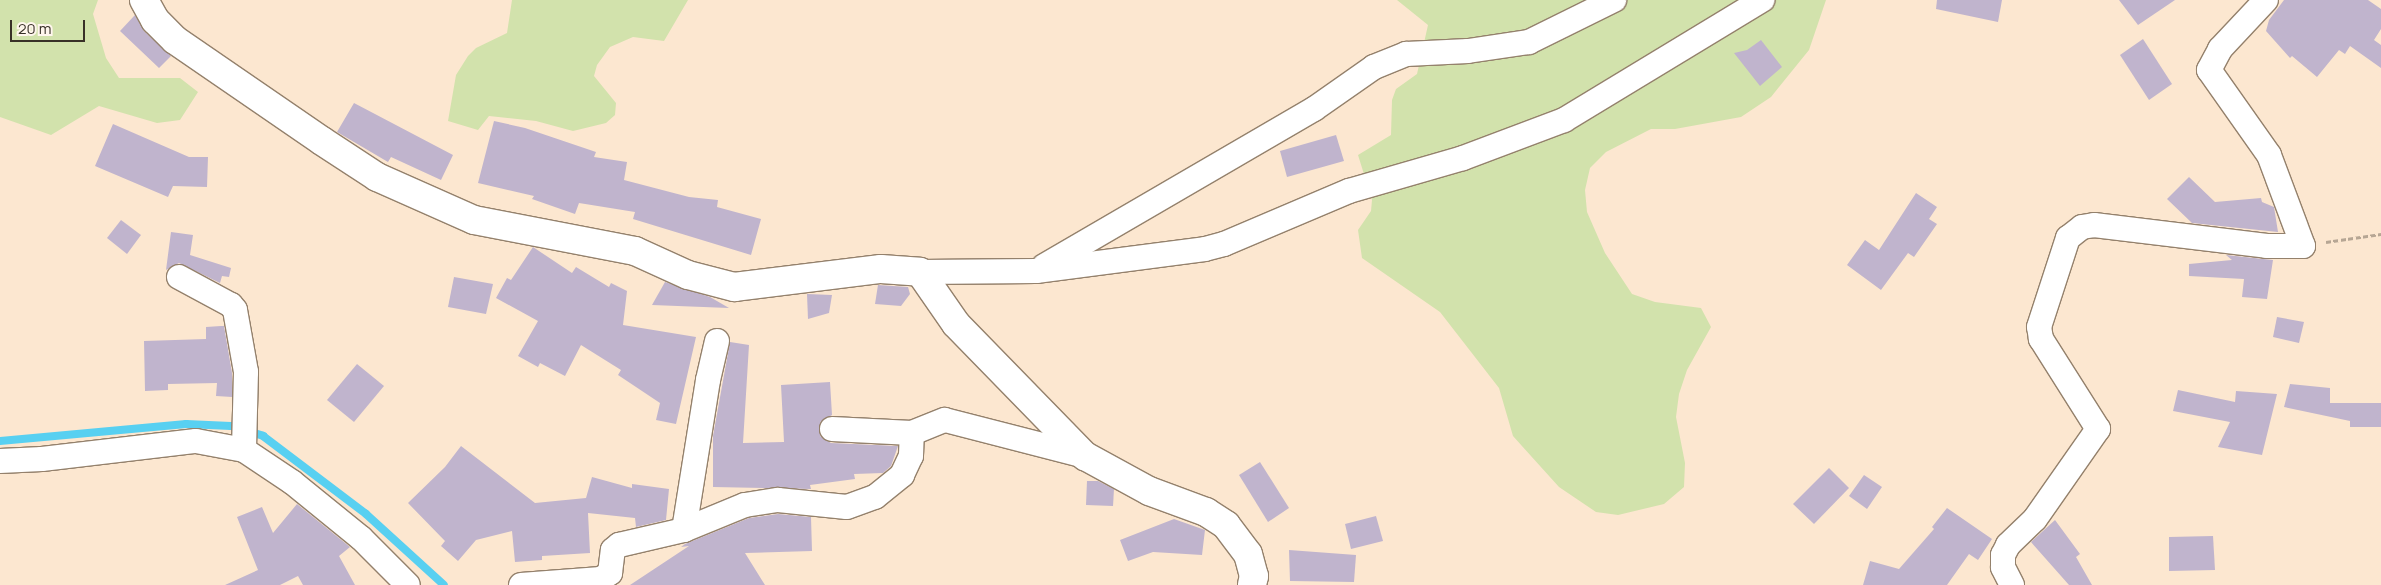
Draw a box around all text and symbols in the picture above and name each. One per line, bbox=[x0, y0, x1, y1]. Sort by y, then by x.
scale bar bbox=[12, 10, 88, 42]
text: 20 m bbox=[18, 18, 51, 39]

